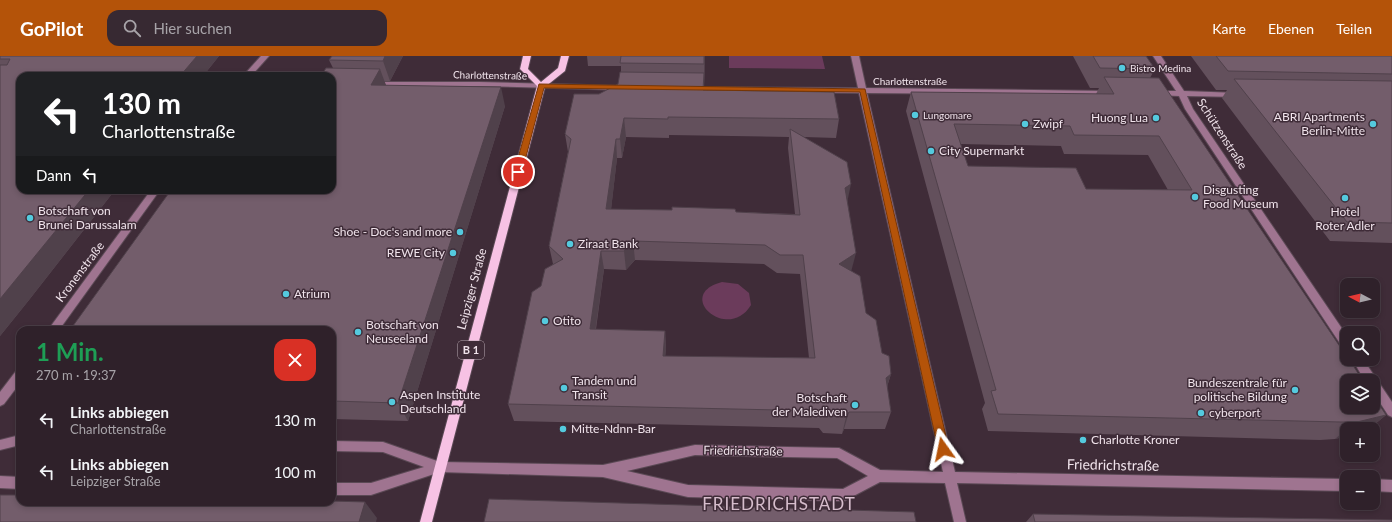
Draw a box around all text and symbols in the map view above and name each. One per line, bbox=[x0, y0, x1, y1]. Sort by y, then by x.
search box bbox=[107, 10, 387, 46]
text: GoPilot bbox=[20, 17, 83, 40]
icon: search bbox=[121, 17, 143, 39]
text: Hier suchen bbox=[153, 19, 232, 37]
text: Karte bbox=[1212, 20, 1246, 37]
text: Ebenen bbox=[1268, 20, 1314, 37]
text: Teilen bbox=[1336, 20, 1372, 37]
place label: Bistro Medina bbox=[1130, 62, 1191, 74]
marker: Bistro Medina bbox=[1117, 63, 1127, 73]
street label: Charlottenstraße bbox=[453, 68, 527, 82]
street label: Charlottenstraße bbox=[873, 75, 947, 87]
text: 130 m bbox=[102, 86, 181, 120]
icon: left bbox=[36, 88, 88, 140]
street label: Schützenstraße bbox=[1194, 96, 1251, 172]
place label: Lungomare bbox=[923, 109, 972, 121]
place label: ABRI Apartments Berlin-Mitte bbox=[1274, 109, 1365, 138]
marker: Lungomare bbox=[910, 110, 920, 120]
place label: Huong Lua bbox=[1091, 110, 1148, 125]
marker: Huong Lua bbox=[1151, 113, 1161, 123]
place label: Zwipf bbox=[1033, 116, 1064, 131]
marker: Zwipf bbox=[1020, 119, 1030, 129]
marker: ABRI Apartments Berlin-Mitte bbox=[1368, 119, 1378, 129]
text: Charlottenstraße bbox=[102, 120, 235, 142]
place label: City Supermarkt bbox=[939, 143, 1025, 158]
marker: City Supermarkt bbox=[926, 146, 936, 156]
pin bbox=[501, 155, 535, 189]
icon: arrive bbox=[507, 161, 529, 183]
icon: left bbox=[79, 164, 101, 186]
text: Dann bbox=[36, 166, 71, 184]
place label: Disgusting Food Museum bbox=[1203, 182, 1279, 211]
marker: Disgusting Food Museum bbox=[1190, 192, 1200, 202]
marker: Hotel Roter Adler bbox=[1340, 193, 1350, 203]
place label: Botschaft von Brunei Darussalam bbox=[38, 203, 137, 232]
place label: Hotel Roter Adler bbox=[1315, 204, 1375, 233]
marker: Botschaft von Brunei Darussalam bbox=[25, 213, 35, 223]
place label: Shoe - Doc's and more bbox=[333, 224, 452, 239]
marker: Shoe - Doc's and more bbox=[455, 227, 465, 237]
place label: Ziraat Bank bbox=[578, 236, 639, 251]
street label: Kronenstraße bbox=[52, 239, 107, 305]
marker: Ziraat Bank bbox=[565, 239, 575, 249]
place label: REWE City bbox=[387, 245, 446, 260]
street label: Leipziger Straße bbox=[453, 247, 490, 331]
marker: REWE City bbox=[448, 248, 458, 258]
north arrow bbox=[1340, 278, 1380, 318]
map controls bbox=[1340, 278, 1380, 510]
place label: Atrium bbox=[294, 286, 330, 301]
marker: Atrium bbox=[281, 289, 291, 299]
place label: Otito bbox=[553, 313, 581, 328]
marker: Otito bbox=[540, 316, 550, 326]
place label: Botschaft von Neuseeland bbox=[366, 317, 439, 346]
button: search bbox=[1340, 326, 1380, 366]
marker: Botschaft von Neuseeland bbox=[353, 327, 363, 337]
text: 1 Min. bbox=[36, 337, 104, 366]
button: close bbox=[274, 339, 316, 381]
road number: B 1 bbox=[458, 341, 484, 359]
text: 270 m · 19:37 bbox=[36, 367, 116, 383]
place label: Tandem und Transit bbox=[572, 373, 636, 402]
button: layers bbox=[1340, 374, 1380, 414]
place label: Bundeszentrale für politische Bildung bbox=[1187, 375, 1288, 404]
marker: Tandem und Transit bbox=[559, 383, 569, 393]
marker: Bundeszentrale für politische Bildung bbox=[1290, 385, 1300, 395]
place label: Aspen Institute Deutschland bbox=[400, 387, 480, 416]
place label: Botschaft der Malediven bbox=[772, 390, 848, 419]
marker: Aspen Institute Deutschland bbox=[387, 397, 397, 407]
marker: Botschaft der Malediven bbox=[850, 400, 860, 410]
text: Links abbiegen bbox=[70, 403, 169, 421]
place label: cyberport bbox=[1209, 405, 1261, 420]
marker: cyberport bbox=[1196, 408, 1206, 418]
icon: left bbox=[36, 409, 58, 431]
text: 130 m bbox=[274, 411, 316, 429]
text: Charlottenstraße bbox=[70, 421, 166, 437]
place label: Mitte-Ndnn-Bar bbox=[571, 421, 656, 436]
button: + bbox=[1340, 422, 1380, 462]
marker: Mitte-Ndnn-Bar bbox=[558, 424, 568, 434]
position arrow bbox=[922, 428, 964, 470]
place label: Charlotte Kroner bbox=[1091, 432, 1180, 447]
marker: Charlotte Kroner bbox=[1078, 435, 1088, 445]
street label: Friedrichstraße bbox=[703, 442, 783, 459]
text: Links abbiegen bbox=[70, 455, 169, 473]
street label: Friedrichstraße bbox=[1067, 455, 1159, 474]
icon: left bbox=[36, 461, 58, 483]
text: 100 m bbox=[274, 463, 316, 481]
button: − bbox=[1340, 470, 1380, 510]
text: Leipziger Straße bbox=[70, 473, 161, 489]
district label: FRIEDRICHSTADT bbox=[702, 493, 856, 514]

